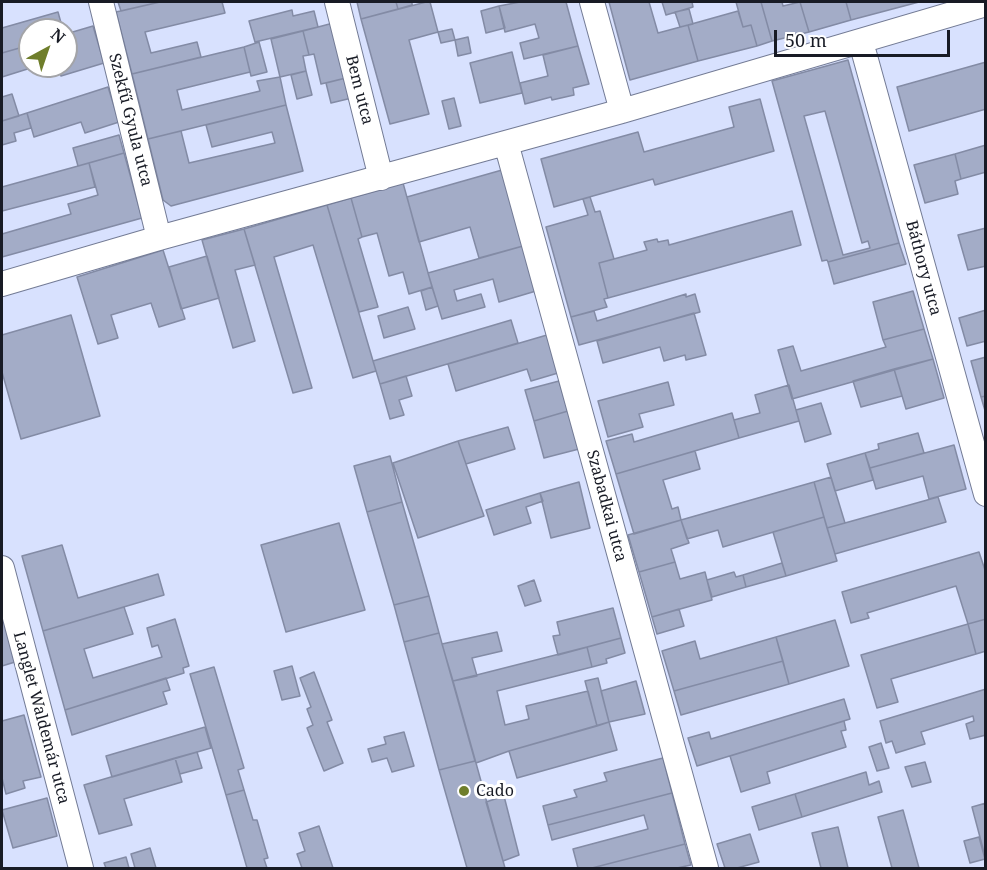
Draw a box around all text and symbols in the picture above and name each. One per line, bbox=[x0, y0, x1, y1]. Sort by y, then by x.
north arrow bbox=[18, 18, 78, 78]
scale bar bbox=[777, 18, 952, 56]
text: N bbox=[46, 23, 70, 48]
text: 50 m bbox=[785, 28, 827, 52]
street label: Szekfű Gyula utca bbox=[104, 51, 156, 189]
street label: Bem utca bbox=[341, 53, 377, 127]
street label: Báthory utca bbox=[901, 218, 945, 318]
street label: Szabadkai utca bbox=[582, 448, 630, 564]
street label: Langlet Waldemár utca bbox=[9, 630, 73, 806]
place label: Cado bbox=[476, 781, 514, 801]
marker: Cado bbox=[457, 784, 471, 798]

